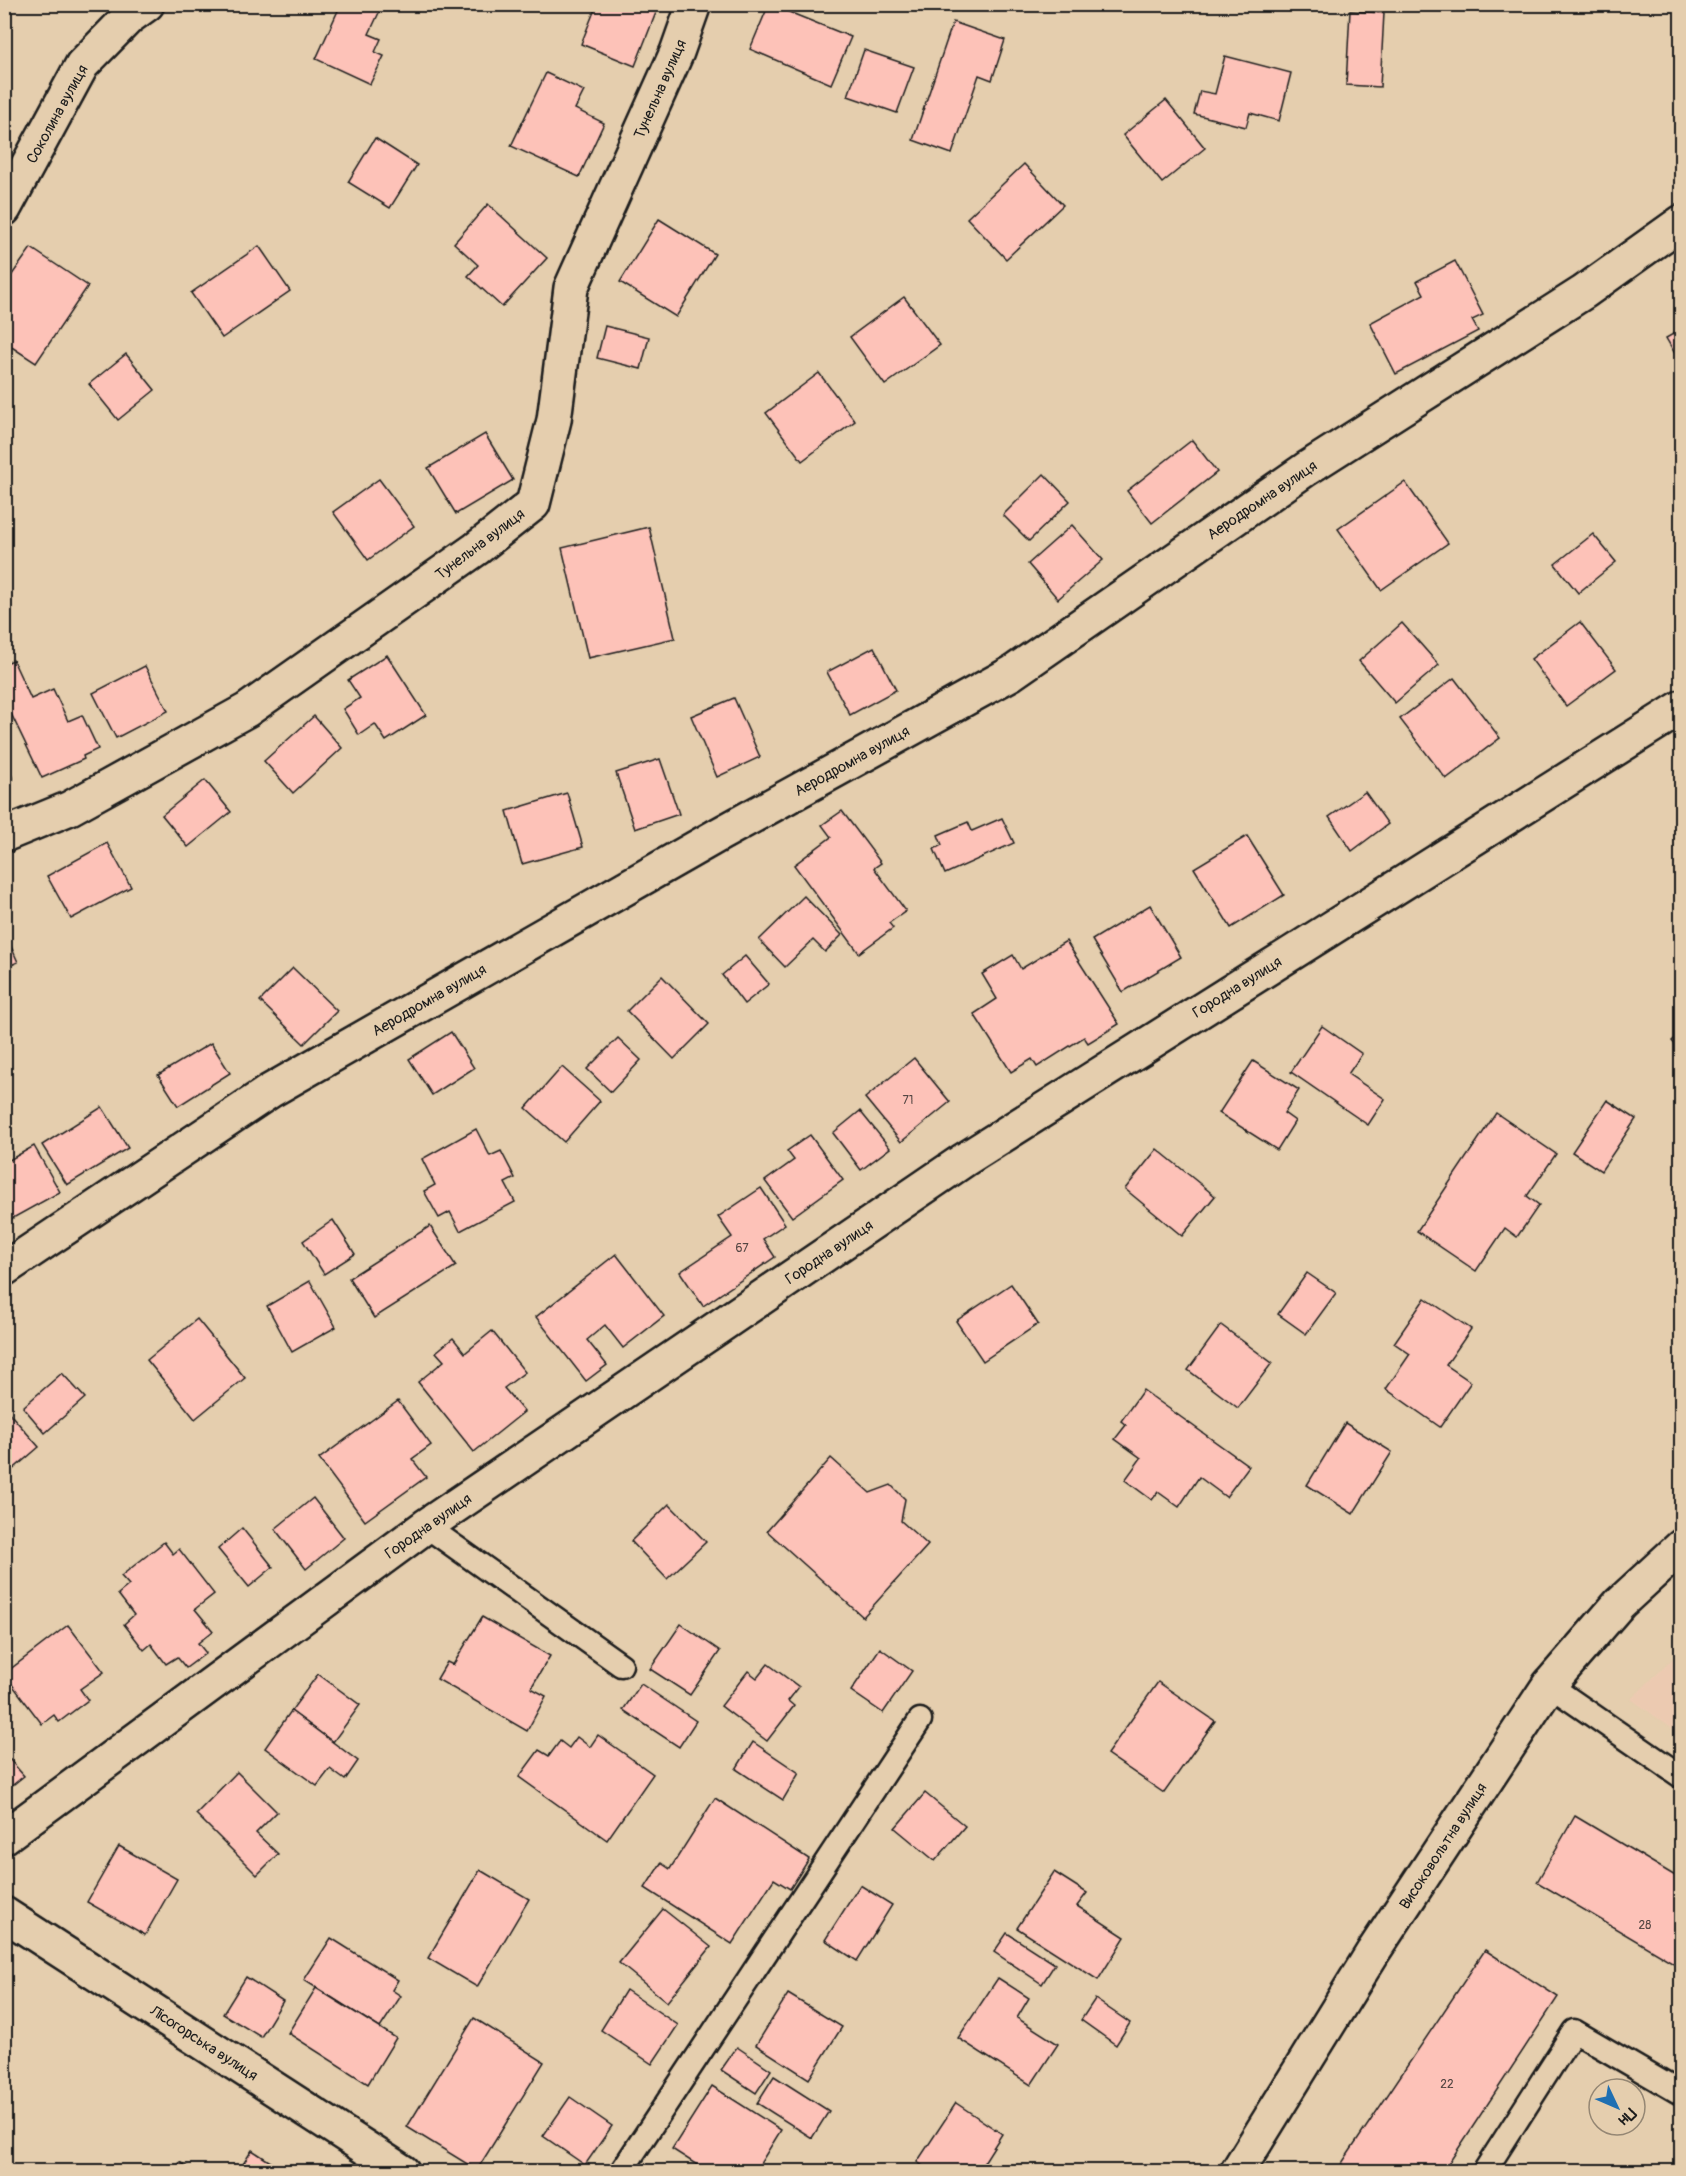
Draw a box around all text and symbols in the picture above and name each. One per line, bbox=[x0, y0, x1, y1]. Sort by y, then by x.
street label: Тунельна вулиця bbox=[630, 37, 691, 142]
street label: Соколина вулиця bbox=[22, 61, 92, 167]
street label: Аеродромна вулиця bbox=[1204, 457, 1321, 544]
street label: Тунельна вулиця bbox=[432, 505, 529, 584]
street label: Аеродромна вулиця bbox=[791, 722, 913, 801]
street label: Городна вулиця bbox=[1189, 952, 1286, 1022]
street label: Аеродромна вулиця bbox=[369, 960, 490, 1041]
house number: 71 bbox=[902, 1093, 914, 1108]
street label: Городна вулиця bbox=[782, 1216, 877, 1289]
house number: 67 bbox=[735, 1241, 749, 1256]
street label: Городна вулиця bbox=[381, 1489, 475, 1563]
street label: Високовольтна вулиця bbox=[1395, 1779, 1491, 1913]
house number: 28 bbox=[1639, 1918, 1651, 1933]
street label: Лісогорська вулиця bbox=[145, 2001, 261, 2085]
house number: 22 bbox=[1440, 2077, 1454, 2092]
north arrow bbox=[1587, 2077, 1647, 2137]
text: Пн bbox=[1614, 2103, 1640, 2130]

